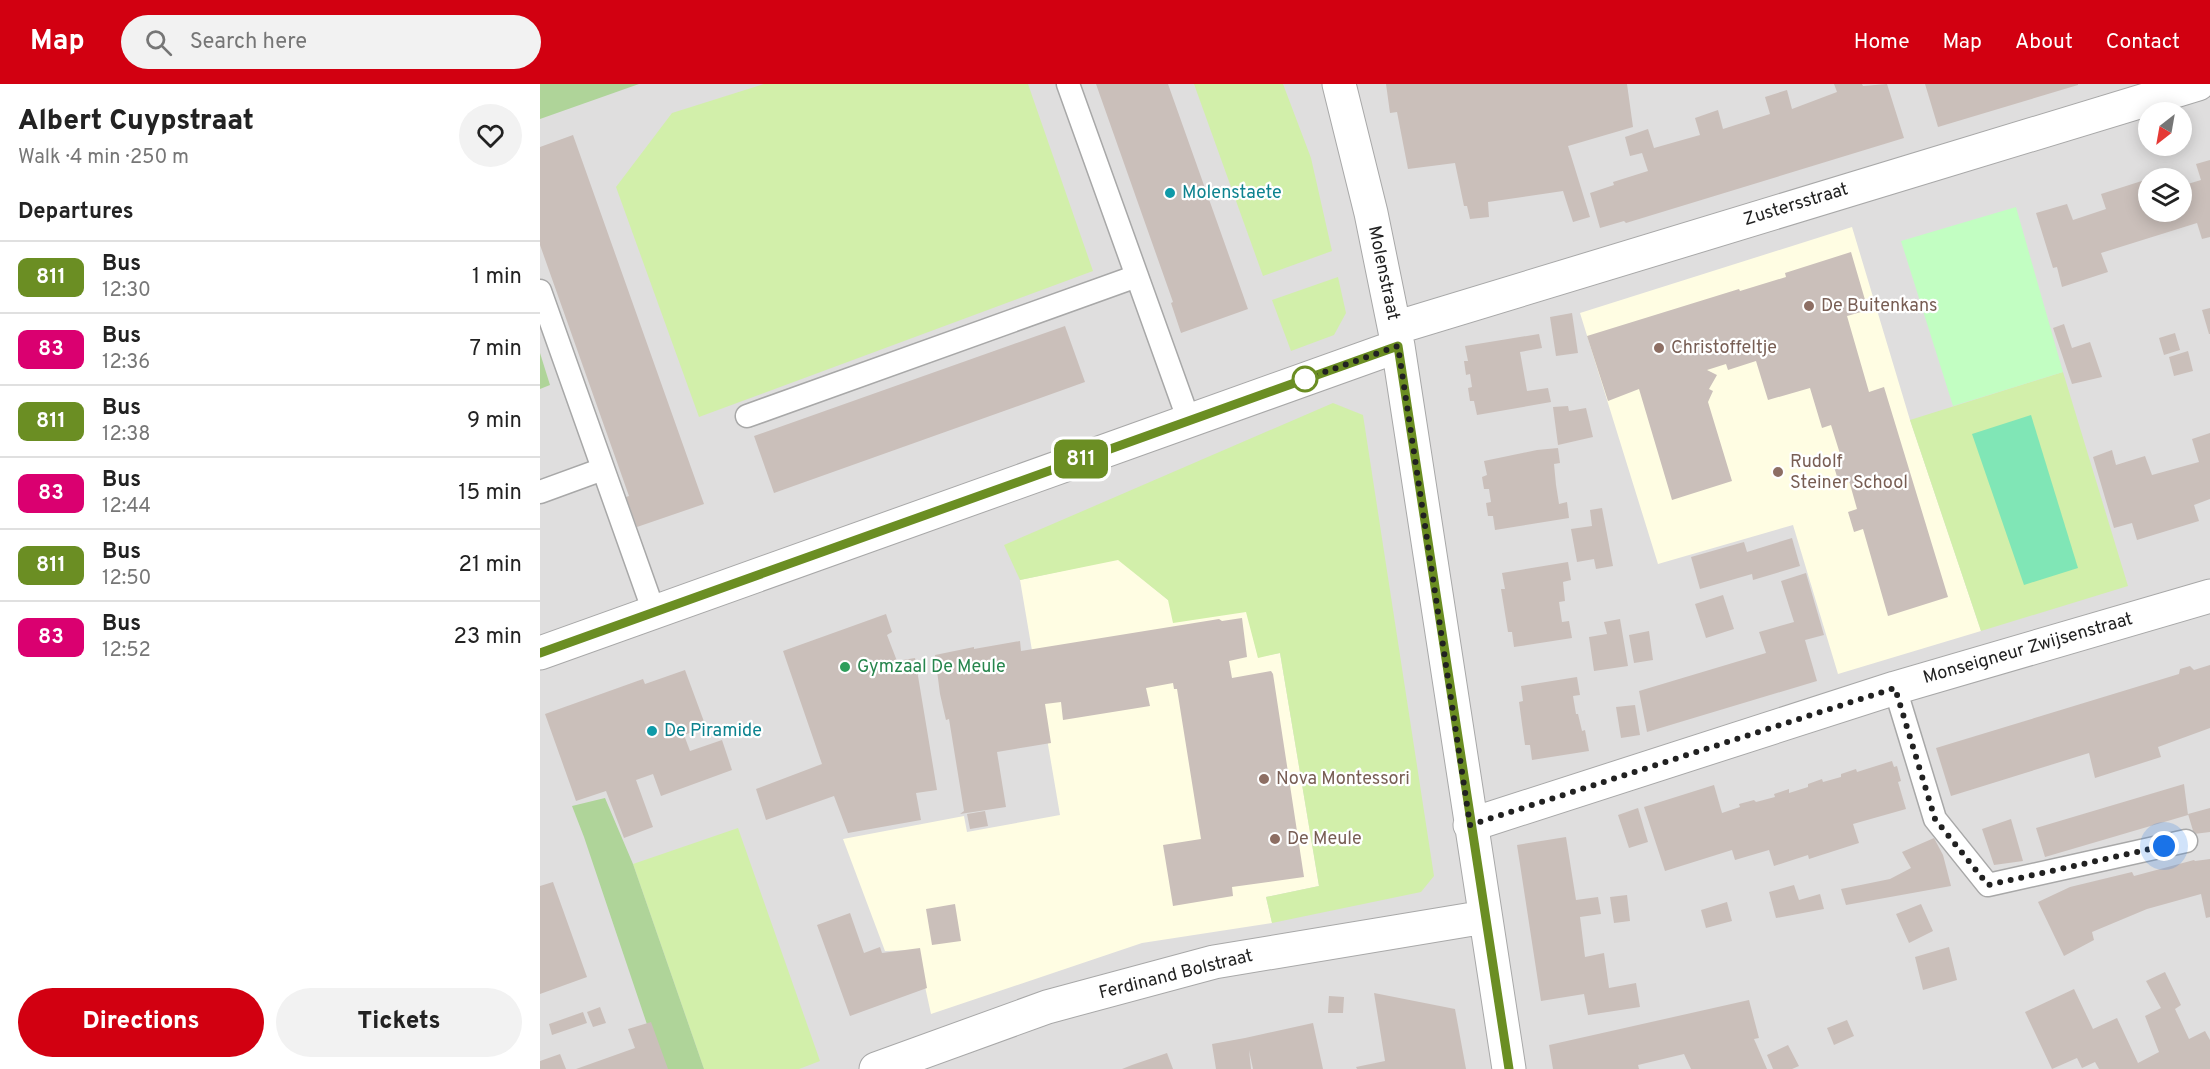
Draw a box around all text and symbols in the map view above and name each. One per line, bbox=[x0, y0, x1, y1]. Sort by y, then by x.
search box bbox=[121, 15, 541, 69]
text: Map bbox=[30, 24, 85, 60]
icon: search bbox=[142, 26, 175, 59]
text: Search here bbox=[190, 29, 307, 56]
text: Home bbox=[1854, 29, 1910, 56]
text: Map bbox=[1943, 29, 1982, 56]
text: About bbox=[2015, 29, 2073, 56]
text: Contact bbox=[2106, 29, 2180, 56]
north arrow bbox=[2138, 102, 2192, 156]
map controls bbox=[2138, 102, 2192, 222]
text: Albert Cuypstraat bbox=[18, 104, 254, 140]
button: heart bbox=[459, 104, 522, 167]
text: Walk · 4 min · 250 m bbox=[18, 145, 189, 171]
button: layers bbox=[2138, 168, 2192, 222]
street label: Zustersstraat bbox=[1741, 178, 1851, 232]
place label: Molenstaete bbox=[1182, 182, 1282, 205]
marker: Molenstaete bbox=[1163, 186, 1177, 200]
text: Departures bbox=[18, 199, 134, 226]
street label: Molenstraat bbox=[1362, 224, 1404, 322]
text: Bus bbox=[102, 251, 141, 278]
text: 811 bbox=[36, 264, 66, 291]
text: 1 min bbox=[472, 264, 522, 291]
text: 12:30 bbox=[102, 278, 151, 304]
place label: De Buitenkans bbox=[1821, 295, 1938, 318]
marker: De Buitenkans bbox=[1802, 299, 1816, 313]
text: Bus bbox=[102, 323, 141, 350]
text: 83 bbox=[38, 336, 64, 363]
text: 7 min bbox=[470, 336, 522, 363]
place label: Christoffeltje bbox=[1671, 337, 1777, 360]
marker: Christoffeltje bbox=[1652, 341, 1666, 355]
text: 12:36 bbox=[102, 350, 150, 376]
unlabelled marker bbox=[1292, 366, 1318, 392]
text: Bus bbox=[102, 395, 141, 422]
text: 811 bbox=[36, 408, 66, 435]
text: 9 min bbox=[467, 408, 522, 435]
text: 12:38 bbox=[102, 422, 150, 448]
line badge: 811 bbox=[1046, 440, 1116, 478]
text: 811 bbox=[1066, 446, 1096, 473]
place label: Rudolf Steiner School bbox=[1790, 451, 1908, 495]
marker: Rudolf Steiner School bbox=[1771, 465, 1785, 479]
text: Bus bbox=[102, 467, 141, 494]
text: 83 bbox=[38, 480, 64, 507]
text: 15 min bbox=[458, 480, 522, 507]
text: 12:44 bbox=[102, 494, 151, 520]
text: Bus bbox=[102, 539, 141, 566]
text: 811 bbox=[36, 552, 66, 579]
text: 21 min bbox=[459, 552, 522, 579]
text: 12:50 bbox=[102, 566, 151, 592]
street label: Monseigneur Zwijsenstraat bbox=[1920, 608, 2136, 690]
text: Bus bbox=[102, 611, 141, 638]
text: 83 bbox=[38, 624, 64, 651]
text: 23 min bbox=[454, 624, 522, 651]
text: 12:52 bbox=[102, 638, 151, 664]
place label: Gymzaal De Meule bbox=[857, 656, 1006, 679]
marker: Gymzaal De Meule bbox=[838, 660, 852, 674]
place label: De Piramide bbox=[664, 720, 762, 743]
marker: De Piramide bbox=[645, 724, 659, 738]
place label: Nova Montessori bbox=[1276, 768, 1410, 791]
marker: Nova Montessori bbox=[1257, 772, 1271, 786]
place label: De Meule bbox=[1287, 828, 1362, 851]
your location bbox=[2149, 831, 2179, 861]
marker: De Meule bbox=[1268, 832, 1282, 846]
street label: Ferdinand Bolstraat bbox=[1097, 945, 1255, 1005]
button: Directions bbox=[18, 988, 264, 1057]
button: Tickets bbox=[276, 988, 522, 1057]

